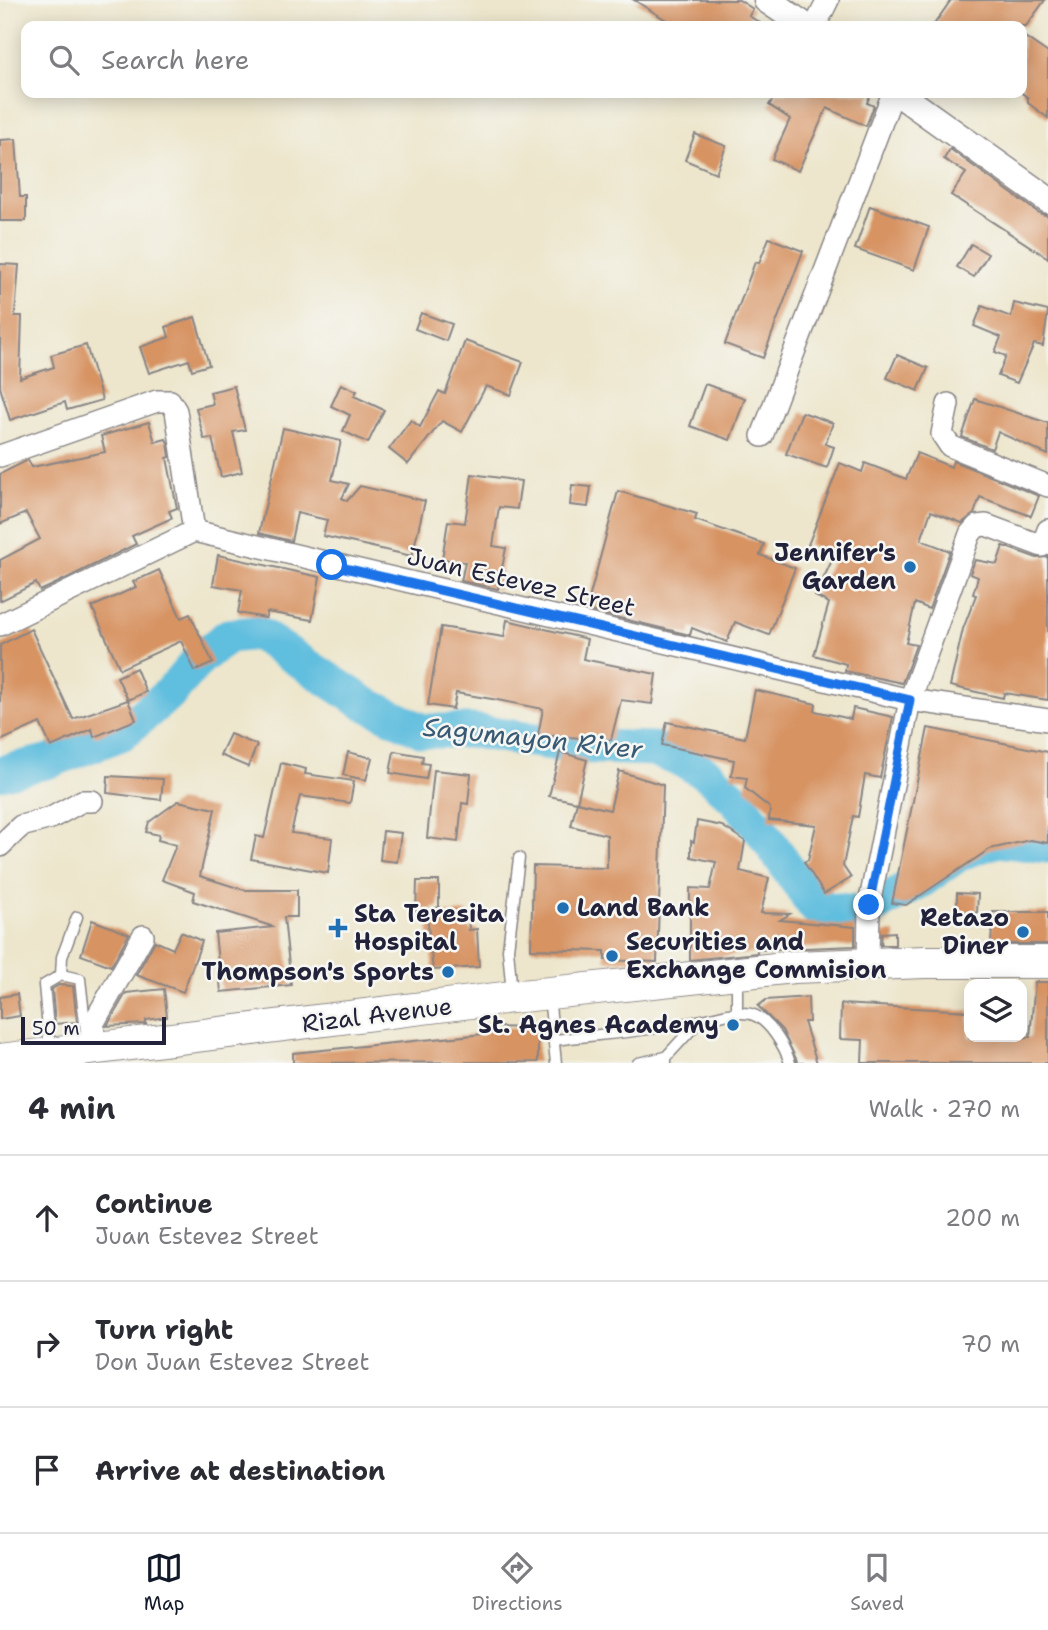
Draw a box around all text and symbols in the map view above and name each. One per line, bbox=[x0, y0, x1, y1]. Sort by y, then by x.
search box bbox=[21, 21, 1027, 98]
icon: search bbox=[45, 41, 83, 79]
text: Search here bbox=[101, 42, 250, 77]
place label: Jennifer's Garden bbox=[774, 537, 896, 597]
street label: Juan Estevez Street bbox=[404, 540, 638, 624]
route start bbox=[316, 549, 347, 580]
marker: Jennifer's Garden bbox=[902, 559, 918, 575]
water label: Sagumayon River bbox=[421, 709, 645, 767]
route end bbox=[853, 889, 884, 920]
place label: Land Bank bbox=[577, 892, 710, 924]
place label: Sta Teresita Hospital bbox=[354, 898, 505, 958]
marker: Land Bank bbox=[555, 900, 571, 916]
place label: Retazo Diner bbox=[920, 902, 1009, 962]
marker: Sta Teresita Hospital bbox=[328, 918, 348, 938]
marker: Retazo Diner bbox=[1015, 924, 1031, 940]
place label: Securities and Exchange Commision bbox=[626, 926, 886, 986]
marker: Securities and Exchange Commision bbox=[604, 948, 620, 964]
place label: Thompson's Sports bbox=[202, 956, 434, 988]
marker: Thompson's Sports bbox=[440, 964, 456, 980]
map controls bbox=[964, 979, 1027, 1042]
button: layers bbox=[964, 979, 1027, 1042]
street label: Rizal Avenue bbox=[300, 990, 454, 1040]
place label: St. Agnes Academy bbox=[478, 1009, 719, 1041]
scale bar bbox=[21, 1014, 166, 1046]
text: 50 m bbox=[32, 1016, 80, 1041]
marker: St. Agnes Academy bbox=[725, 1017, 741, 1033]
text: 4 min bbox=[28, 1088, 115, 1129]
text: Walk · 270 m bbox=[868, 1094, 1020, 1124]
text: Continue bbox=[95, 1186, 213, 1221]
icon: ahead bbox=[28, 1199, 66, 1237]
text: 200 m bbox=[945, 1203, 1020, 1233]
text: Juan Estevez Street bbox=[95, 1221, 319, 1251]
text: Turn right bbox=[95, 1312, 233, 1347]
icon: right bbox=[28, 1325, 66, 1363]
text: 70 m bbox=[961, 1329, 1020, 1359]
text: Don Juan Estevez Street bbox=[95, 1347, 369, 1377]
icon: arrive bbox=[28, 1451, 66, 1489]
text: Arrive at destination bbox=[95, 1453, 385, 1488]
tab: Map bbox=[144, 1549, 184, 1616]
tab: Directions bbox=[472, 1549, 563, 1616]
tab: Saved bbox=[850, 1549, 904, 1616]

